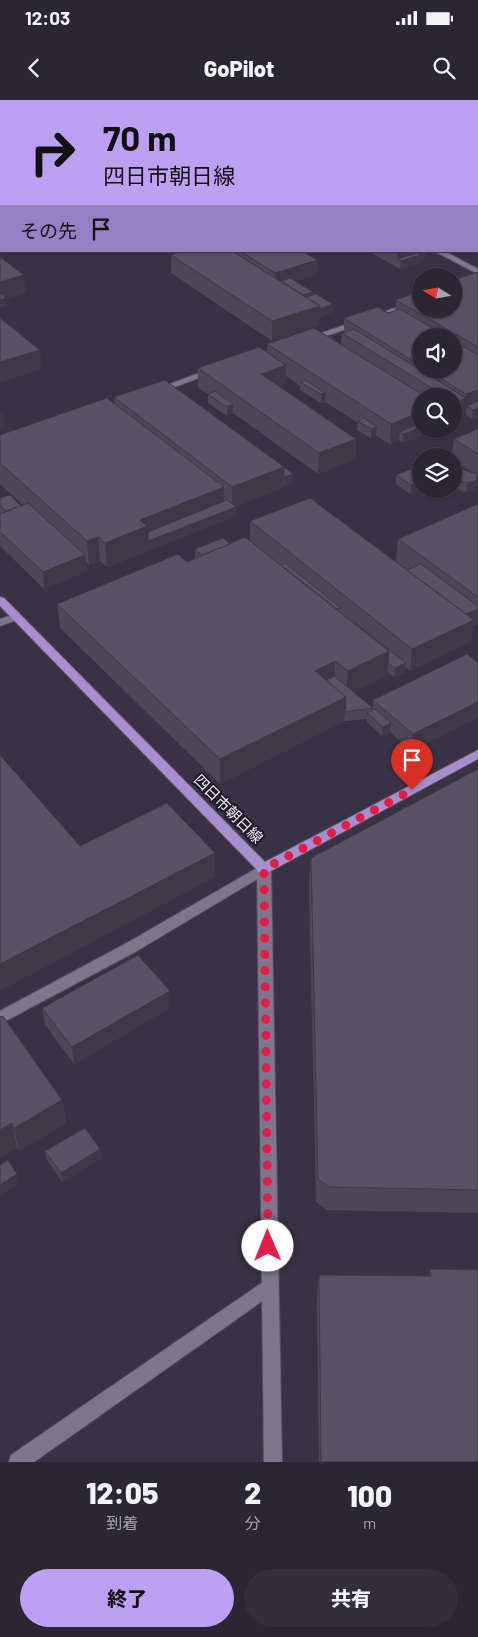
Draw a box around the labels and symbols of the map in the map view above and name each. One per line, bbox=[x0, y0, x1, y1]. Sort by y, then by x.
north arrow bbox=[412, 268, 462, 318]
pin bbox=[391, 739, 433, 790]
street label: 四日市朝日線 bbox=[191, 770, 267, 846]
position arrow bbox=[241, 1219, 293, 1271]

